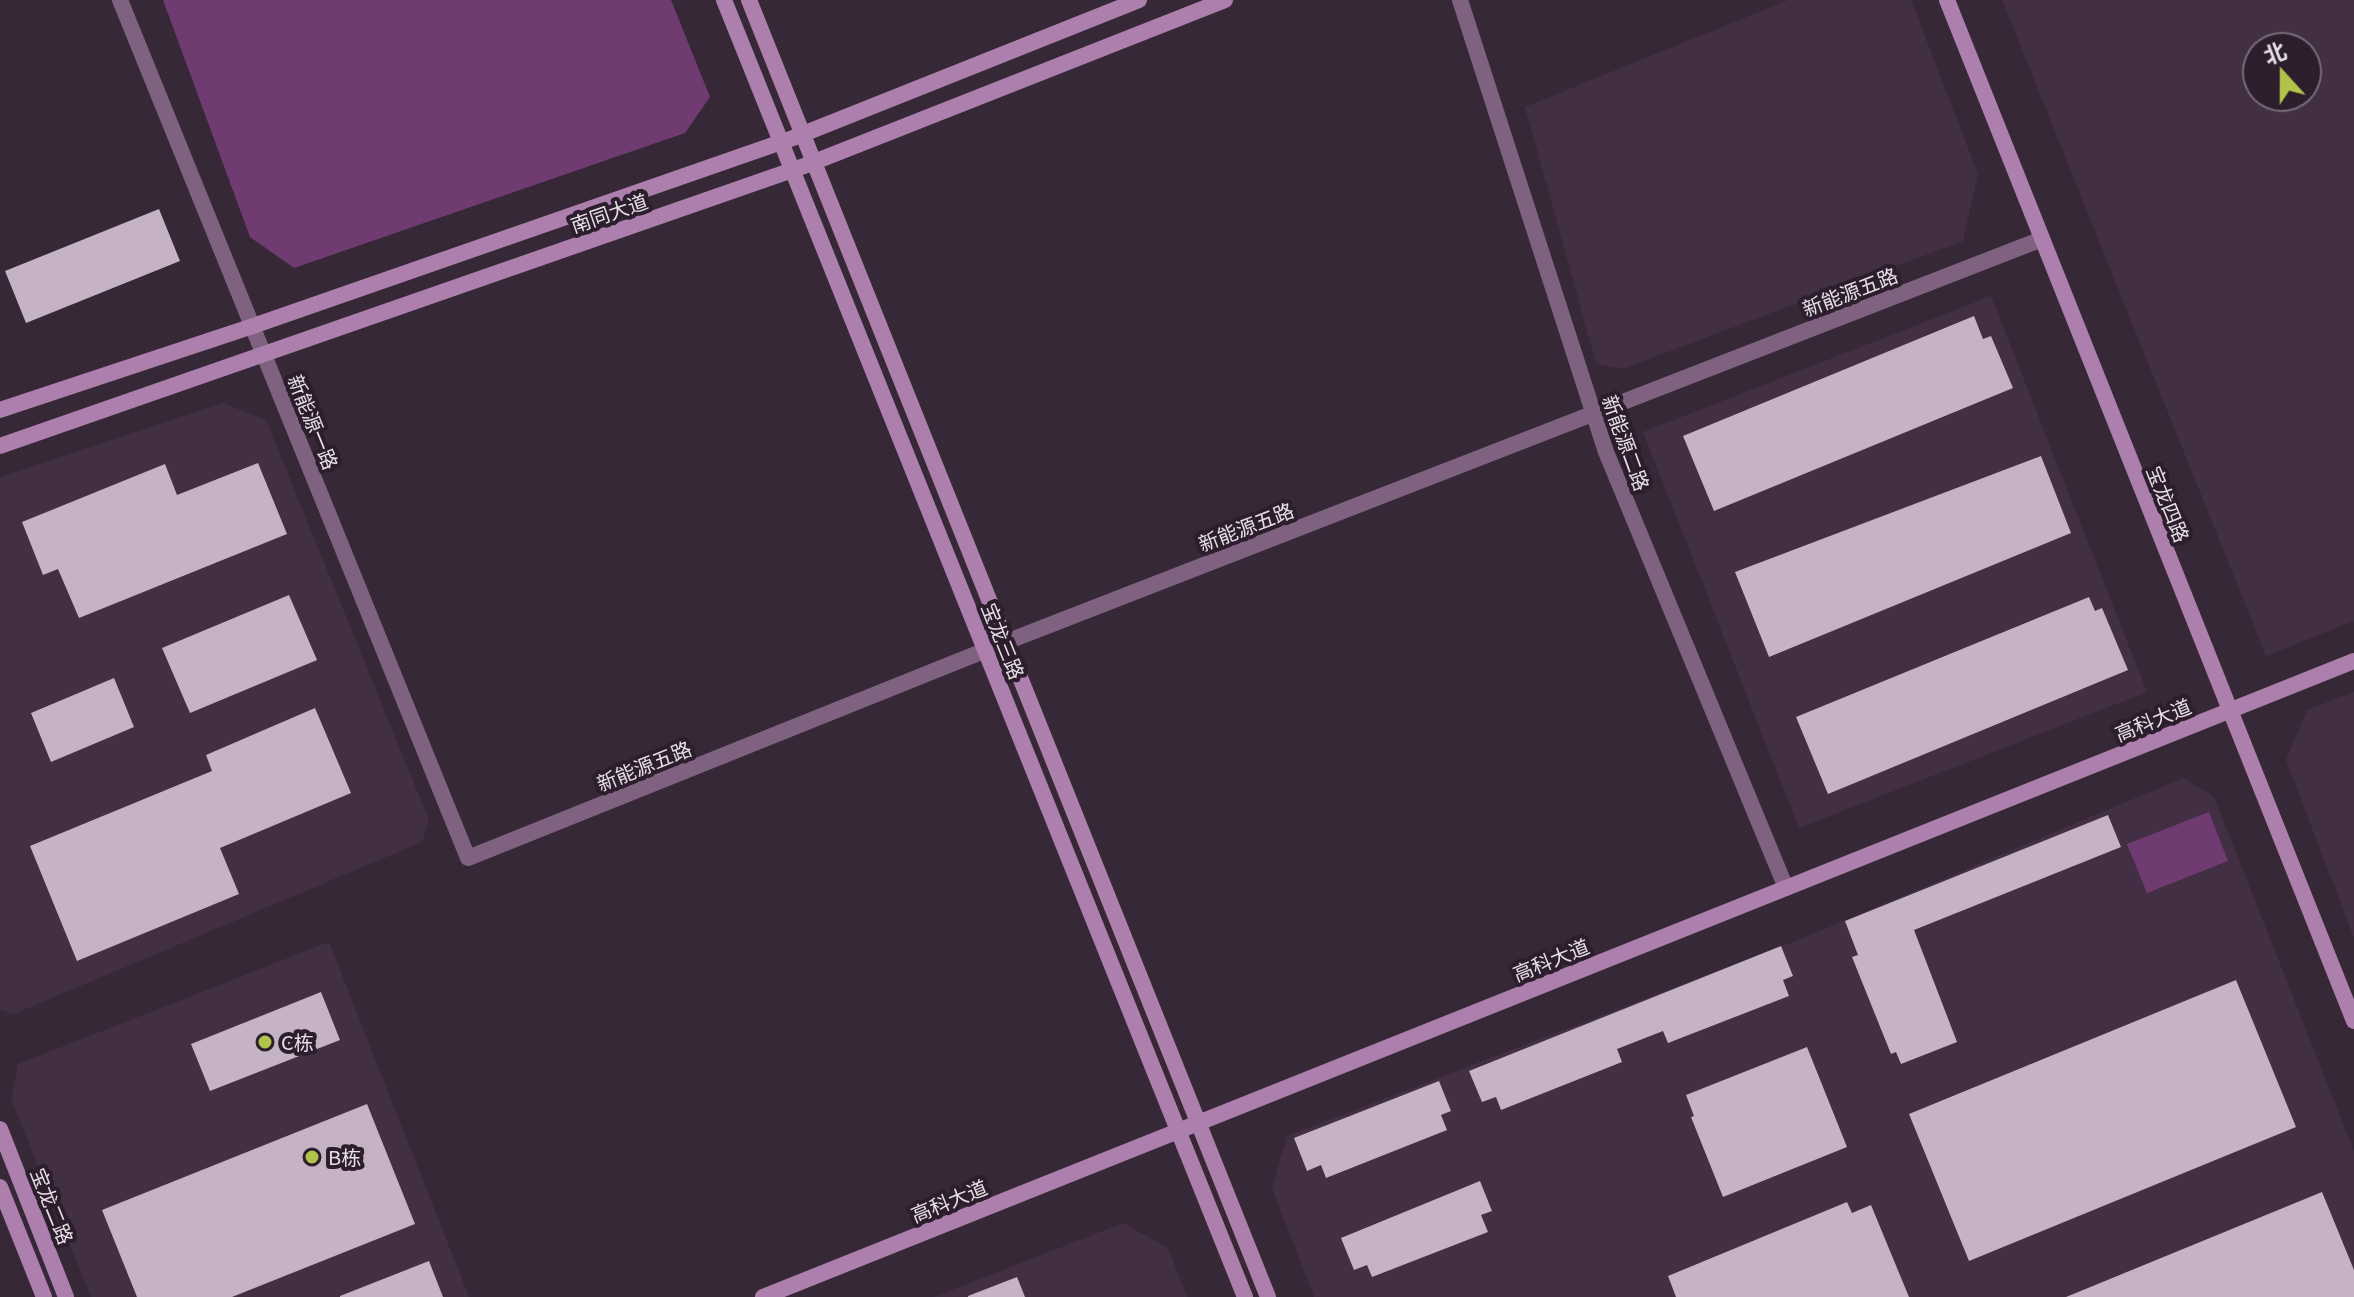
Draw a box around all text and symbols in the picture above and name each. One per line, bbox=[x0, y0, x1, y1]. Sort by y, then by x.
north arrow bbox=[2242, 32, 2322, 112]
text: 北 bbox=[2258, 33, 2290, 70]
street label: 南同大道 bbox=[567, 189, 651, 237]
street label: 新能源五路 bbox=[1799, 263, 1901, 321]
street label: 新能源一路 bbox=[283, 371, 343, 473]
street label: 新能源二路 bbox=[1598, 392, 1654, 494]
street label: 宝龙四路 bbox=[2142, 462, 2194, 546]
street label: 新能源五路 bbox=[1195, 498, 1297, 556]
street label: 宝龙三路 bbox=[977, 599, 1029, 683]
street label: 高科大道 bbox=[2111, 694, 2195, 746]
street label: 新能源五路 bbox=[593, 736, 695, 796]
street label: 高科大道 bbox=[1509, 934, 1593, 986]
place label: C栋 bbox=[281, 1030, 314, 1054]
marker: C栋 bbox=[256, 1033, 274, 1051]
place label: B栋 bbox=[328, 1145, 361, 1169]
marker: B栋 bbox=[303, 1148, 321, 1166]
street label: 宝龙二路 bbox=[26, 1164, 78, 1248]
street label: 高科大道 bbox=[907, 1175, 991, 1227]

